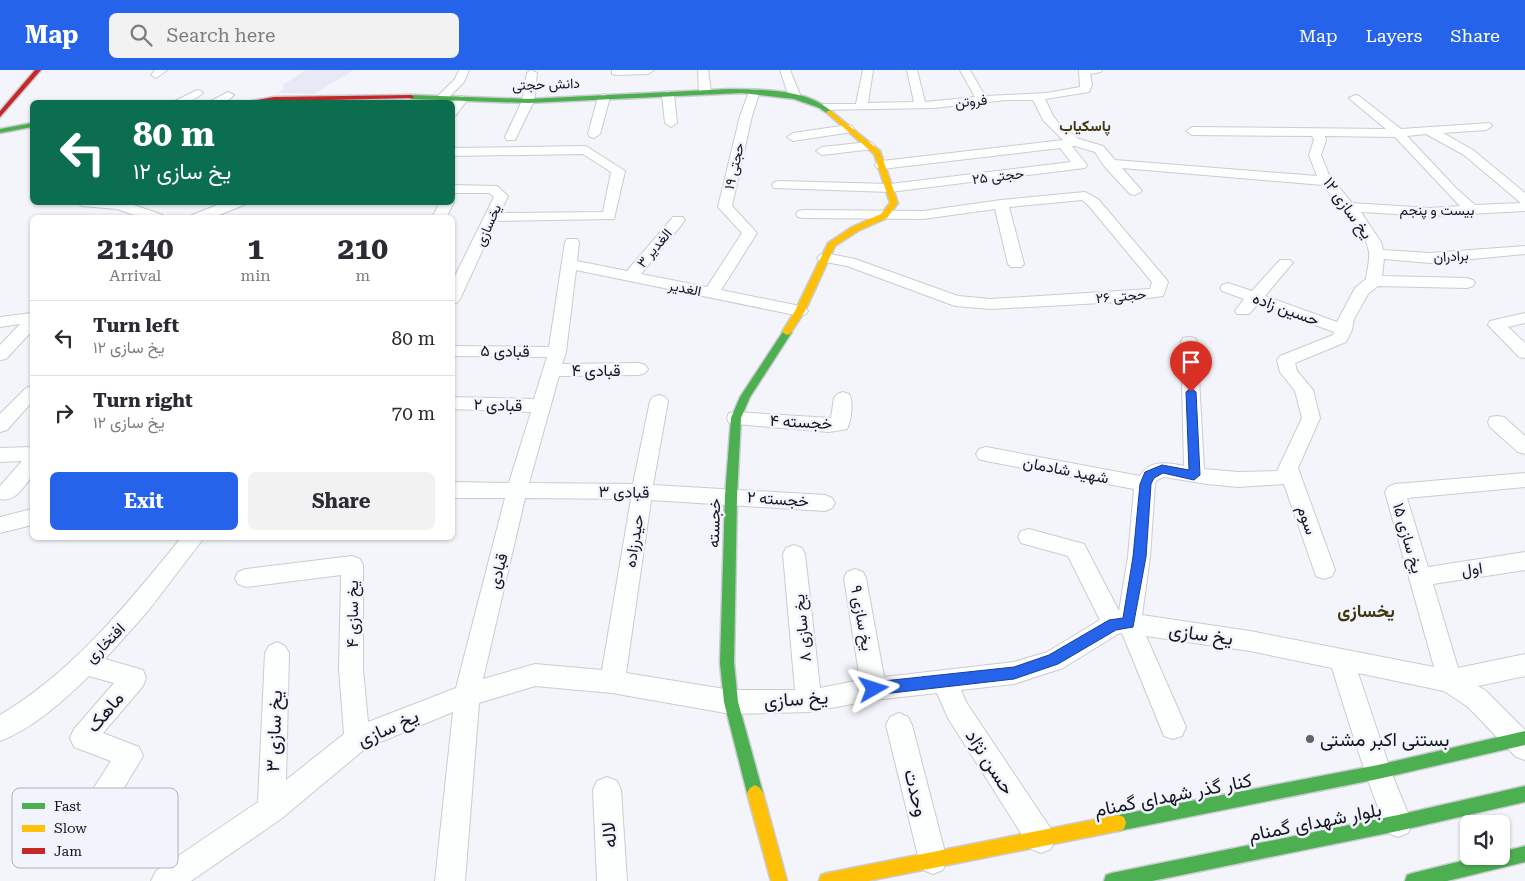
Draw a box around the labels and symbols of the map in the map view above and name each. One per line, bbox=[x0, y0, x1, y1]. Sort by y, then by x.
street label: دانش حجتی bbox=[512, 75, 581, 94]
street label: فروتن bbox=[954, 91, 988, 112]
district label: پاسکیاب bbox=[1059, 117, 1111, 136]
street label: حجتی ۱۹ bbox=[721, 141, 748, 191]
street label: حجتی ۲۵ bbox=[971, 165, 1025, 188]
street label: یخ سازی ۱۲ bbox=[1318, 173, 1377, 244]
street label: یخسازی bbox=[472, 202, 505, 249]
street label: بیست و پنجم bbox=[1400, 202, 1474, 220]
street label: الغدیر ۳ bbox=[633, 225, 676, 271]
street label: برادران bbox=[1433, 247, 1469, 266]
street label: الغدیر bbox=[666, 277, 703, 300]
street label: حجتی ۲۶ bbox=[1095, 286, 1147, 307]
street label: حسین زاده bbox=[1250, 288, 1322, 331]
street label: قبادی ۵ bbox=[480, 341, 530, 362]
pin bbox=[1170, 341, 1212, 392]
street label: قبادی ۴ bbox=[571, 361, 621, 381]
street label: قبادی ۲ bbox=[473, 395, 523, 416]
street label: خجسته ۴ bbox=[769, 411, 833, 433]
street label: شهید شادمان bbox=[1021, 452, 1110, 489]
street label: قبادی ۳ bbox=[599, 482, 649, 503]
street label: خجسته ۲ bbox=[746, 487, 810, 511]
street label: خجسته bbox=[704, 498, 724, 548]
street label: یخ سازی ۱۵ bbox=[1387, 500, 1427, 576]
street label: سوم bbox=[1292, 503, 1321, 537]
street label: حیدرزاده bbox=[620, 513, 649, 569]
street label: قبادی bbox=[484, 551, 513, 591]
street label: اول bbox=[1460, 558, 1484, 581]
street label: یخ سازی ۴ bbox=[343, 580, 364, 648]
street label: یخ سازی ۹ bbox=[845, 584, 877, 653]
street label: یخ سازی ۸ bbox=[789, 593, 817, 663]
district label: یخسازی bbox=[1337, 600, 1395, 622]
street label: یخ سازی bbox=[1167, 618, 1235, 652]
street label: افتخاری bbox=[81, 619, 130, 668]
position arrow bbox=[847, 662, 899, 714]
street label: یخ سازی bbox=[763, 685, 829, 715]
street label: ماهک bbox=[81, 687, 129, 737]
street label: یخ سازی ۳ bbox=[261, 690, 289, 772]
street label: یخ سازی bbox=[354, 704, 423, 753]
street label: حسن نژاد bbox=[961, 725, 1019, 799]
place label: بستنی اکبر مشتی bbox=[1320, 728, 1449, 751]
marker: بستنی اکبر مشتی bbox=[1304, 733, 1316, 745]
street label: وحدت bbox=[899, 767, 933, 819]
street label: کنار گذر شهدای گمنام bbox=[1092, 768, 1254, 823]
legend bbox=[12, 788, 178, 868]
text: Fast bbox=[54, 798, 81, 814]
street label: بلوار شهدای گمنام bbox=[1247, 798, 1384, 847]
text: Slow bbox=[54, 820, 87, 836]
street label: لاله bbox=[597, 821, 621, 849]
text: Jam bbox=[54, 843, 82, 859]

